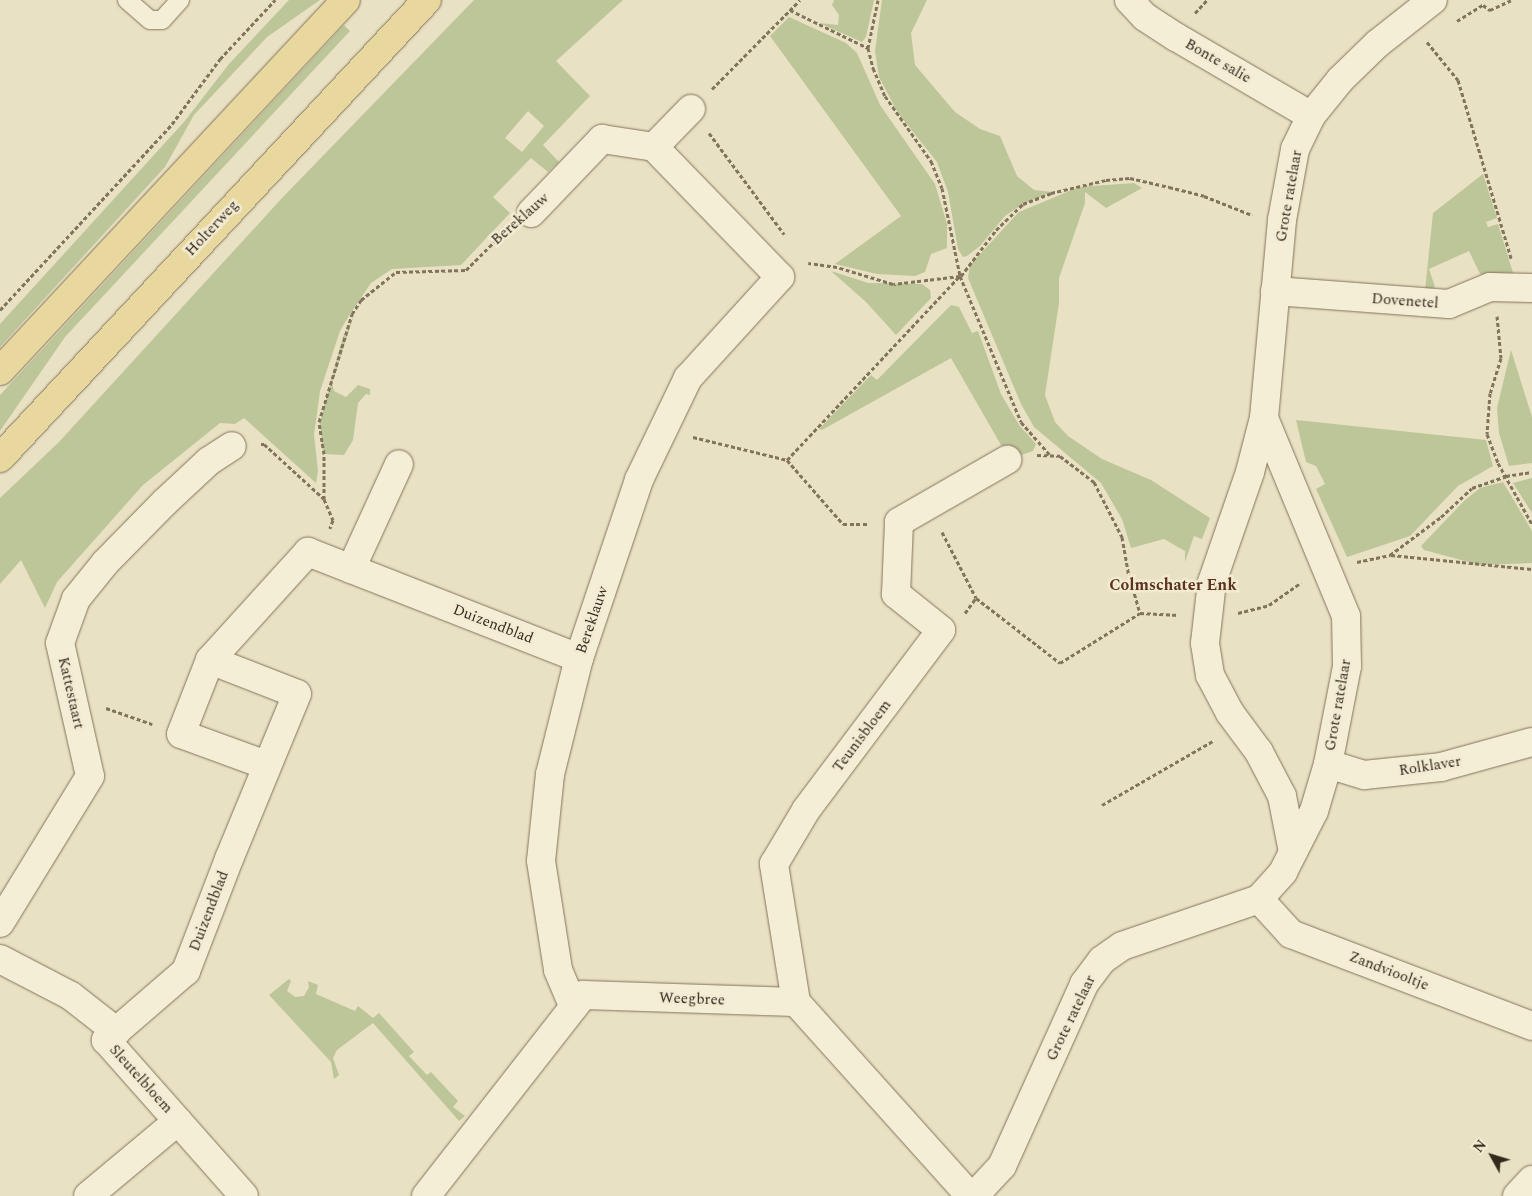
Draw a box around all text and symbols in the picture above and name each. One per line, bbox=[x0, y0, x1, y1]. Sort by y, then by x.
street label: Bonte salie bbox=[1182, 35, 1254, 87]
street label: Grote ratelaar bbox=[1272, 149, 1306, 243]
street label: Bereklauw bbox=[488, 189, 552, 249]
street label: Holterweg bbox=[182, 196, 242, 260]
street label: Dovenetel bbox=[1371, 290, 1439, 312]
district label: Colmschater Enk bbox=[1109, 575, 1237, 595]
street label: Bereklauw bbox=[572, 584, 612, 656]
street label: Duizendblad bbox=[450, 600, 536, 648]
street label: Kattestaart bbox=[54, 655, 88, 731]
street label: Grote ratelaar bbox=[1321, 658, 1355, 752]
street label: Teunisbloem bbox=[829, 696, 895, 776]
street label: Rolklaver bbox=[1398, 752, 1462, 780]
street label: Duizendblad bbox=[185, 868, 233, 954]
street label: Zandviooltje bbox=[1347, 948, 1431, 994]
street label: Grote ratelaar bbox=[1043, 972, 1099, 1064]
street label: Weegbree bbox=[659, 989, 725, 1009]
street label: Sleutelbloem bbox=[105, 1041, 177, 1117]
north arrow bbox=[1467, 1131, 1517, 1181]
text: N bbox=[1468, 1135, 1492, 1157]

